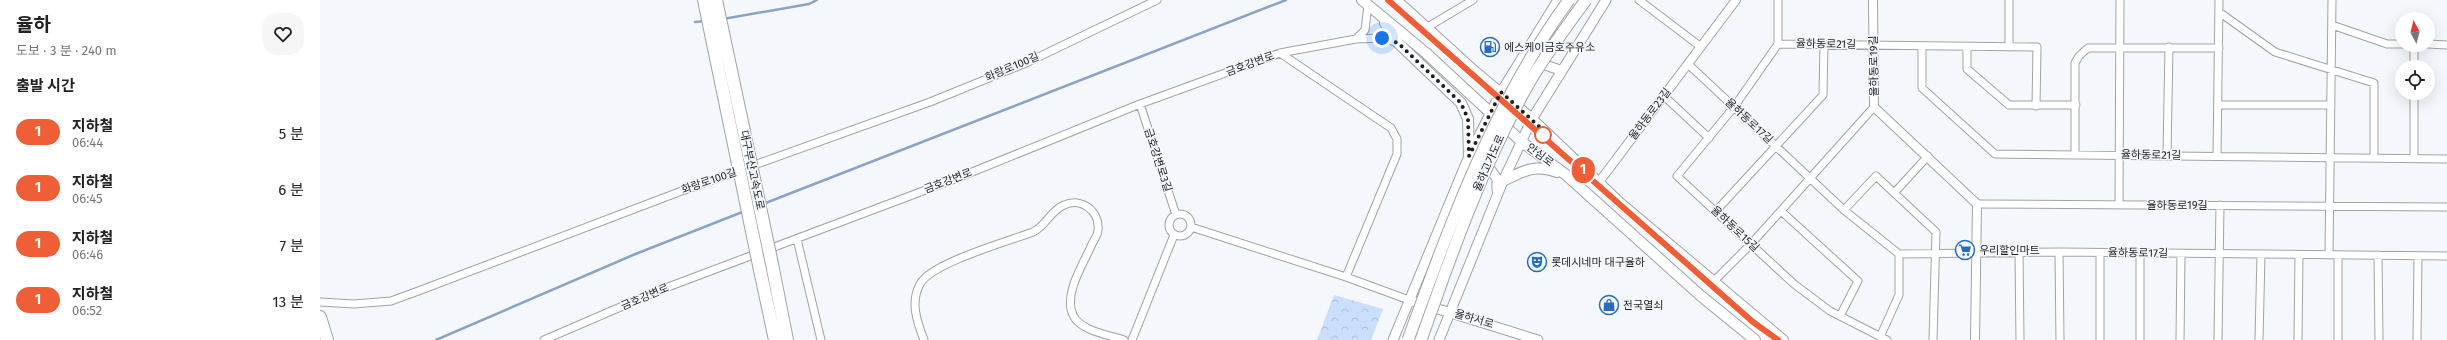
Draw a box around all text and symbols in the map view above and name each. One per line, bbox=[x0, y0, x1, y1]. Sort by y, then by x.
north arrow bbox=[2395, 12, 2435, 52]
map controls bbox=[2395, 12, 2435, 100]
text: 율하 bbox=[16, 13, 51, 36]
button: heart bbox=[262, 13, 304, 55]
your location bbox=[1372, 28, 1392, 48]
street label: 율하동로19길 bbox=[1867, 35, 1881, 97]
fuel station icon: 에스케이금호주유소 bbox=[1479, 36, 1501, 58]
street label: 율하동로21길 bbox=[1796, 37, 1856, 51]
place label: 에스케이금호주유소 bbox=[1504, 41, 1595, 54]
text: 도보 · 3 분 · 240 m bbox=[16, 43, 117, 58]
street label: 금호강변로 bbox=[1224, 49, 1276, 79]
street label: 화랑로100길 bbox=[983, 50, 1041, 84]
button: locate bbox=[2395, 60, 2435, 100]
text: 출발 시간 bbox=[16, 77, 75, 95]
street label: 율하동로23길 bbox=[1626, 86, 1674, 142]
street label: 율하동로17길 bbox=[1723, 96, 1775, 146]
text: 지하철 bbox=[72, 117, 113, 135]
text: 1 bbox=[35, 123, 41, 140]
text: 5 분 bbox=[279, 125, 304, 143]
unlabelled marker bbox=[1534, 126, 1552, 144]
street label: 금호강변로3길 bbox=[1142, 127, 1174, 193]
street label: 대구부산고속도로 bbox=[737, 129, 767, 211]
street label: 율하고가도로 bbox=[1471, 133, 1507, 193]
text: 06:44 bbox=[72, 135, 103, 150]
street label: 안심로 bbox=[1524, 141, 1556, 169]
street label: 율하동로21길 bbox=[2121, 148, 2181, 162]
line badge: 1 bbox=[1570, 157, 1596, 183]
text: 1 bbox=[1580, 161, 1586, 178]
street label: 화랑로100길 bbox=[680, 165, 738, 197]
street label: 금호강변로 bbox=[922, 166, 974, 196]
text: 지하철 bbox=[72, 173, 113, 191]
text: 1 bbox=[35, 179, 41, 196]
text: 6 분 bbox=[278, 181, 304, 199]
text: 06:45 bbox=[72, 191, 103, 206]
street label: 율하동로19길 bbox=[2146, 199, 2208, 212]
street label: 율하동로15길 bbox=[1708, 203, 1762, 255]
text: 지하철 bbox=[72, 229, 113, 247]
text: 1 bbox=[35, 235, 41, 252]
text: 7 분 bbox=[280, 237, 304, 255]
supermarket icon: 우리할인마트 bbox=[1954, 239, 1976, 261]
place label: 우리할인마트 bbox=[1979, 244, 2040, 257]
street label: 율하동로17길 bbox=[2108, 246, 2168, 260]
text: 06:46 bbox=[72, 247, 103, 262]
theatre icon: 롯데시네마 대구율하 bbox=[1526, 251, 1548, 273]
place label: 롯데시네마 대구율하 bbox=[1551, 256, 1645, 269]
street label: 금호강변로 bbox=[619, 281, 671, 313]
text: 지하철 bbox=[72, 285, 113, 303]
text: 1 bbox=[35, 291, 41, 308]
text: 13 분 bbox=[272, 293, 304, 311]
shop icon: 전국열쇠 bbox=[1598, 294, 1620, 316]
place label: 전국열쇠 bbox=[1623, 299, 1663, 312]
text: 06:52 bbox=[72, 303, 102, 318]
street label: 율하서로 bbox=[1453, 307, 1495, 331]

